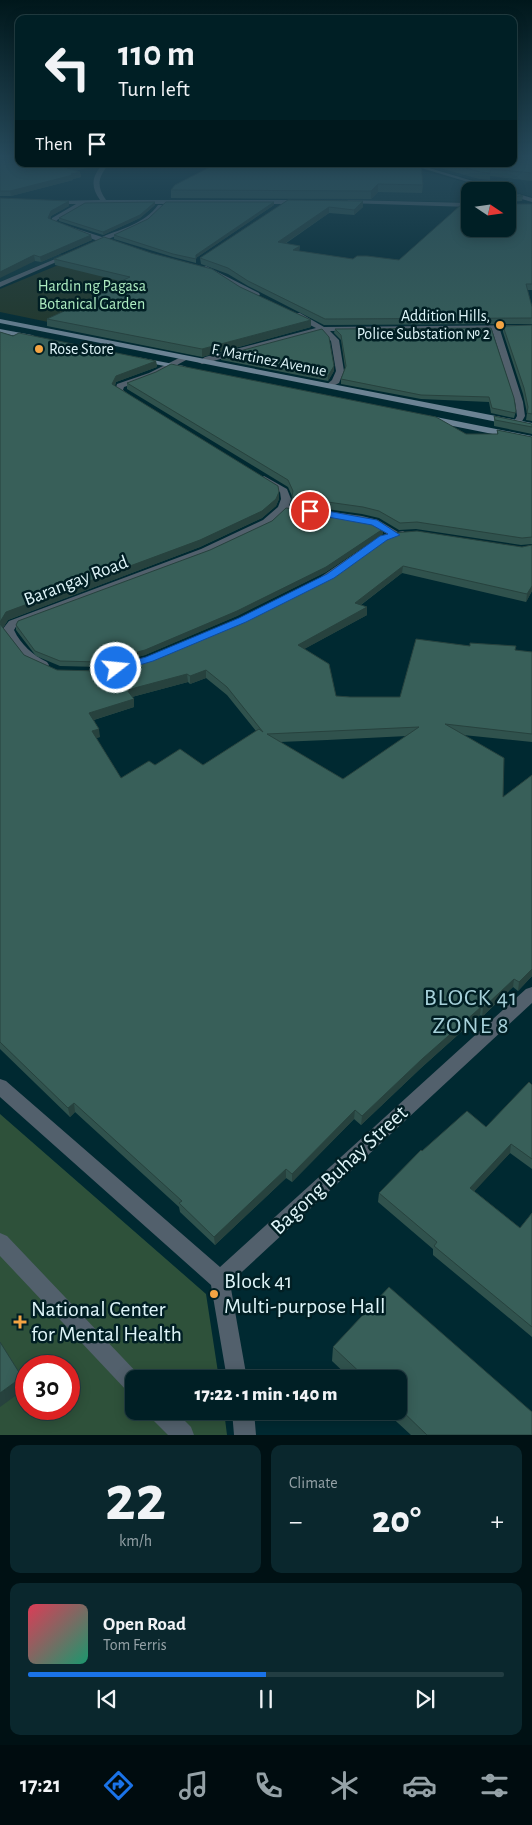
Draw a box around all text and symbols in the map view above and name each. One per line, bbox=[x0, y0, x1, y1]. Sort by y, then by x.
icon: left bbox=[35, 35, 100, 100]
text: 110 m bbox=[118, 37, 195, 72]
text: Turn left bbox=[118, 78, 190, 100]
icon: arrive bbox=[83, 130, 111, 158]
text: Then bbox=[35, 135, 73, 154]
north arrow bbox=[461, 182, 516, 238]
map controls bbox=[461, 182, 516, 237]
park label: Hardin ng Pagasa Botanical Garden bbox=[38, 278, 146, 312]
place label: Addition Hills, Police Substation № 2 bbox=[357, 308, 490, 342]
marker: Addition Hills, Police Substation № 2 bbox=[494, 319, 506, 331]
place label: Rose Store bbox=[49, 341, 114, 357]
street label: F. Martinez Avenue bbox=[210, 341, 328, 379]
marker: Rose Store bbox=[33, 343, 45, 355]
pin bbox=[289, 490, 331, 532]
icon: arrive bbox=[296, 497, 324, 525]
street label: Barangay Road bbox=[21, 552, 131, 610]
position arrow bbox=[89, 641, 141, 693]
district label: BLOCK 41 ZONE 8 bbox=[424, 986, 518, 1038]
street label: Bagong Buhay Street bbox=[266, 1101, 412, 1239]
place label: Block 41 Multi-purpose Hall bbox=[224, 1270, 386, 1317]
marker: Block 41 Multi-purpose Hall bbox=[208, 1288, 220, 1300]
place label: National Center for Mental Health bbox=[31, 1298, 182, 1345]
marker: National Center for Mental Health bbox=[13, 1315, 27, 1329]
speed limit sign: 30 bbox=[15, 1355, 80, 1420]
text: 17:22 · 1 min · 140 m bbox=[195, 1385, 337, 1404]
text: 22 bbox=[105, 1467, 166, 1532]
text: Climate bbox=[289, 1475, 338, 1491]
text: 20° bbox=[372, 1502, 421, 1540]
text: − bbox=[289, 1508, 302, 1536]
text: + bbox=[491, 1508, 504, 1536]
text: km/h bbox=[119, 1533, 152, 1549]
text: Open Road bbox=[103, 1615, 186, 1634]
text: Tom Ferris bbox=[103, 1637, 167, 1653]
icon: previous bbox=[93, 1685, 121, 1713]
icon: pause bbox=[252, 1685, 280, 1713]
icon: next bbox=[411, 1685, 439, 1713]
icon: directions bbox=[101, 1768, 136, 1803]
icon: music bbox=[176, 1768, 211, 1803]
icon: phone bbox=[251, 1768, 286, 1803]
icon: climate bbox=[327, 1768, 362, 1803]
icon: car bbox=[402, 1768, 437, 1803]
icon: filters bbox=[477, 1768, 512, 1803]
text: 17:21 bbox=[20, 1774, 61, 1796]

